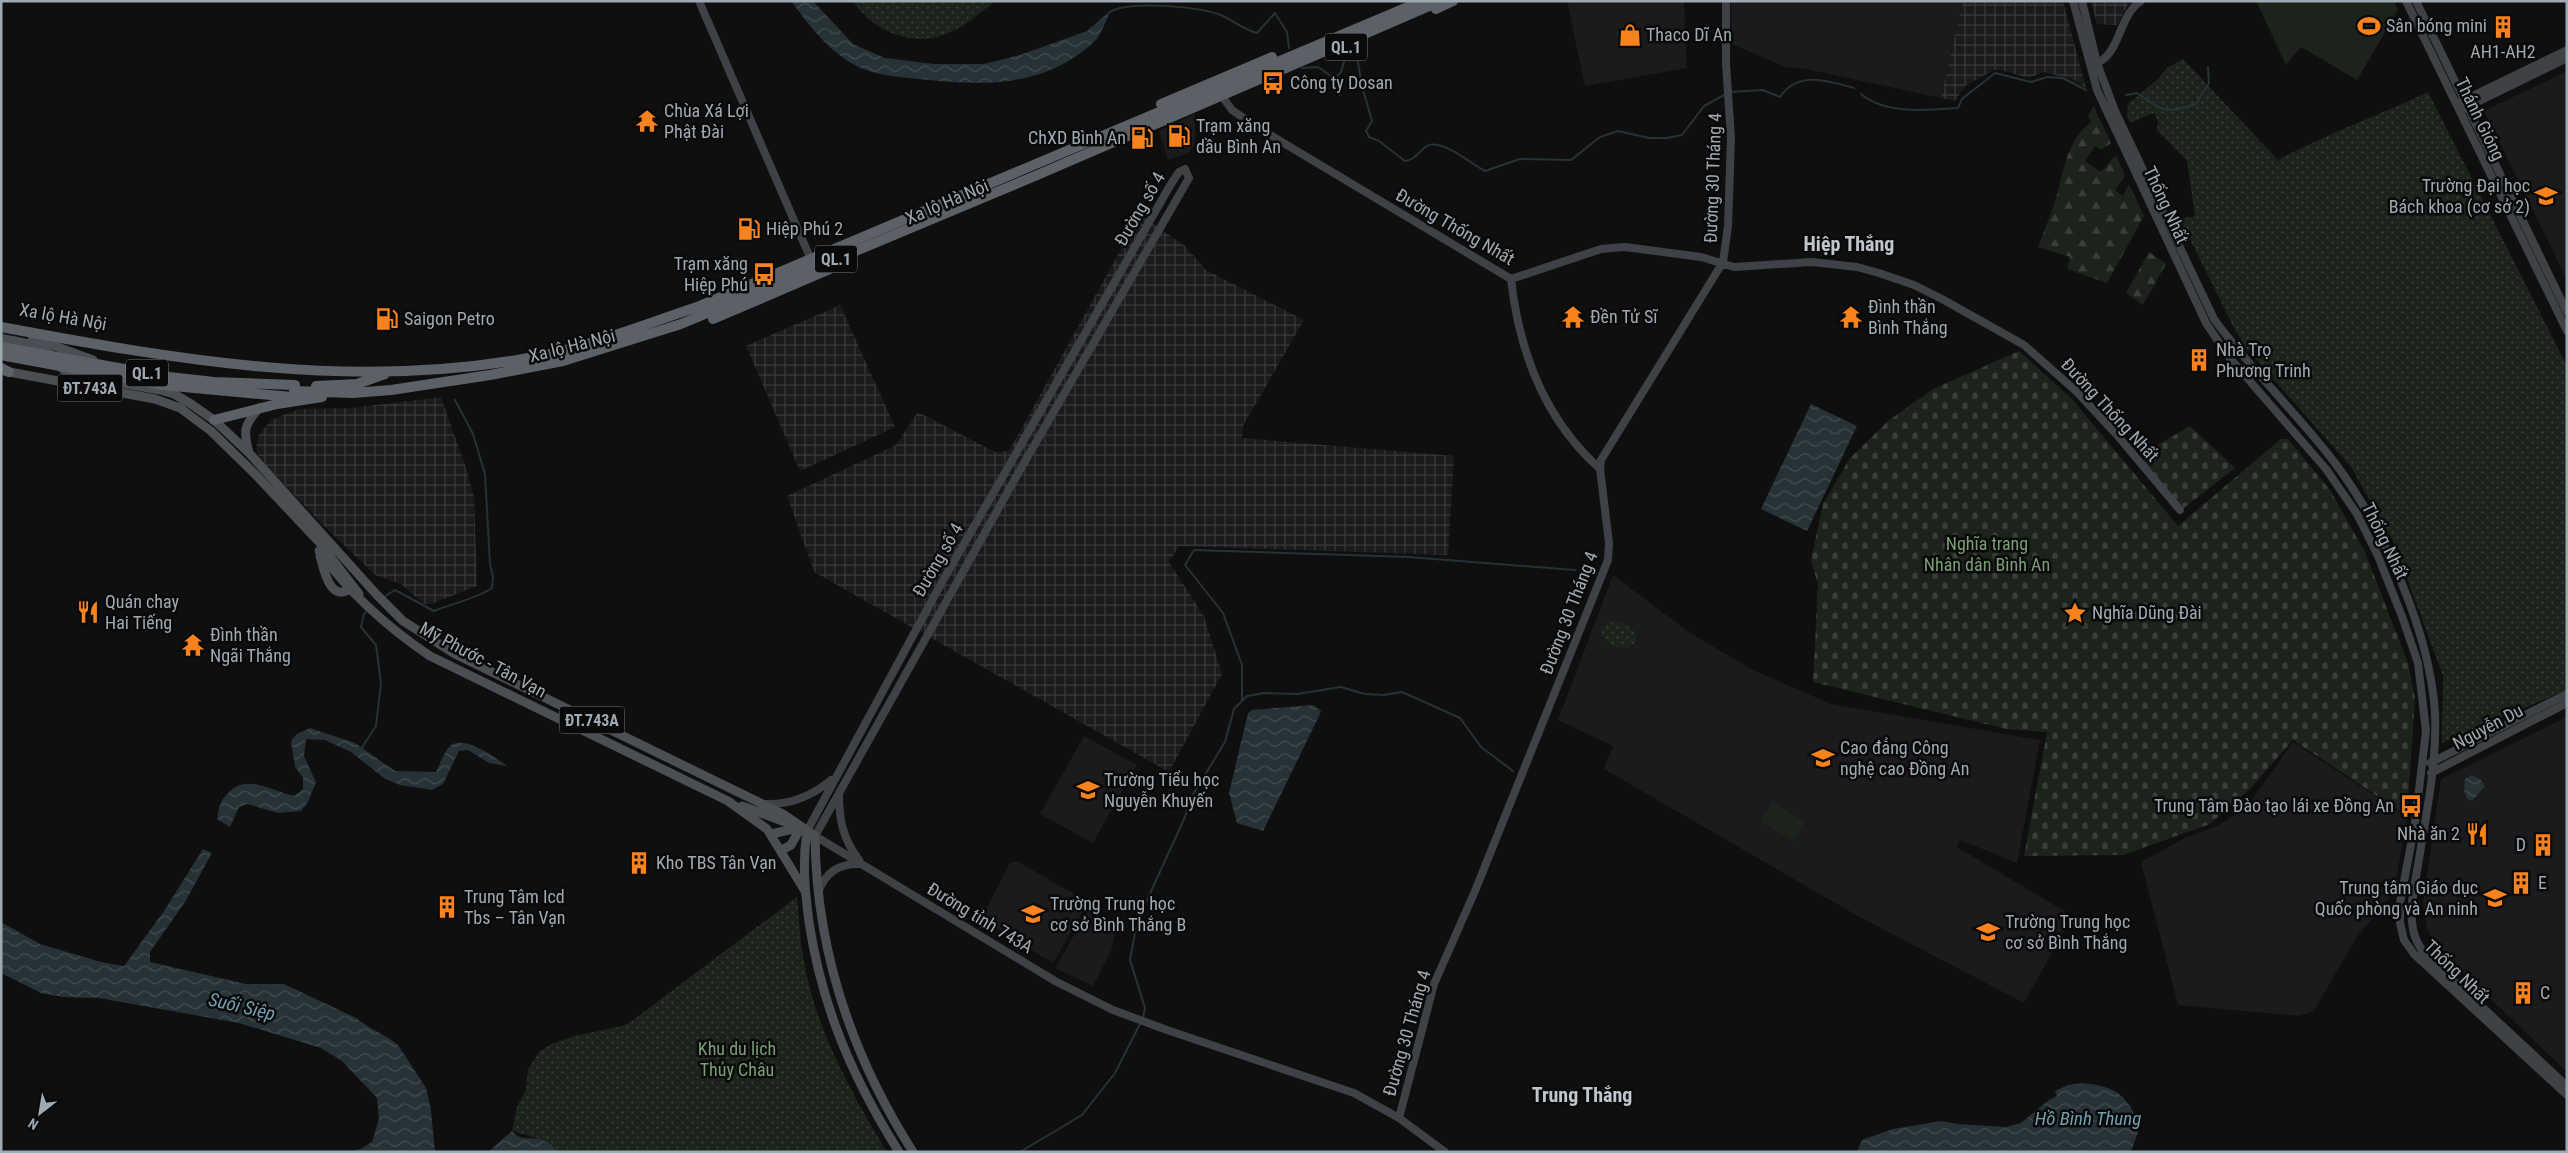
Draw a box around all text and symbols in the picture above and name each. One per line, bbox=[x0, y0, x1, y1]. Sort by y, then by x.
sports icon: Sân bóng mini bbox=[2356, 13, 2382, 39]
building icon: AH1-AH2 bbox=[2490, 14, 2516, 40]
place label: Sân bóng mini bbox=[2386, 15, 2487, 36]
shop icon: Thaco Dĩ An bbox=[1617, 22, 1643, 48]
place label: Thaco Dĩ An bbox=[1646, 24, 1732, 45]
road number: QL.1 bbox=[1325, 34, 1367, 61]
place label: AH1-AH2 bbox=[2470, 41, 2536, 62]
bus stop icon: Công ty Dosan bbox=[1260, 70, 1286, 96]
place label: Công ty Dosan bbox=[1290, 72, 1393, 93]
street label: Thánh Gióng bbox=[2451, 74, 2510, 164]
place label: Chùa Xá Lợi Phật Đài bbox=[664, 100, 749, 142]
temple icon: Chùa Xá Lợi Phật Đài bbox=[634, 108, 660, 134]
street label: Đường 30 Tháng 4 bbox=[1700, 113, 1725, 243]
place label: Trạm xăng dầu Bình An bbox=[1196, 115, 1281, 157]
fuel station icon: Trạm xăng dầu Bình An bbox=[1166, 123, 1192, 149]
fuel station icon: ChXD Bình An bbox=[1129, 125, 1155, 151]
place label: ChXD Bình An bbox=[1028, 127, 1126, 148]
street label: Thống Nhất bbox=[2139, 163, 2193, 247]
street label: Đường số 4 bbox=[1110, 168, 1169, 249]
street label: Xa lộ Hà Nội bbox=[902, 175, 992, 228]
place label: Trường Đại học Bách khoa (cơ sở 2) bbox=[2389, 175, 2530, 218]
school or university icon: Trường Đại học Bách khoa (cơ sở 2) bbox=[2533, 183, 2559, 209]
street label: Đường Thống Nhất bbox=[1392, 184, 1518, 269]
fuel station icon: Hiệp Phú 2 bbox=[736, 216, 762, 242]
place label: Hiệp Phú 2 bbox=[766, 218, 843, 239]
district label: Hiệp Thắng bbox=[1804, 232, 1894, 256]
road number: QL.1 bbox=[815, 245, 857, 272]
place label: Trạm xăng Hiệp Phú bbox=[674, 253, 748, 295]
bus stop icon: Trạm xăng Hiệp Phú bbox=[751, 261, 777, 287]
place label: Đình thần Bình Thắng bbox=[1868, 296, 1948, 338]
street label: Xa lộ Hà Nội bbox=[18, 299, 108, 335]
temple icon: Đền Tử Sĩ bbox=[1560, 304, 1586, 330]
temple icon: Đình thần Bình Thắng bbox=[1838, 304, 1864, 330]
fuel station icon: Saigon Petro bbox=[374, 306, 400, 332]
place label: Đền Tử Sĩ bbox=[1590, 306, 1658, 327]
place label: Saigon Petro bbox=[404, 308, 495, 329]
street label: Xa lộ Hà Nội bbox=[527, 325, 617, 366]
place label: Nhà Trọ Phương Trinh bbox=[2216, 339, 2311, 381]
building icon: Nhà Trọ Phương Trinh bbox=[2186, 347, 2212, 373]
street label: Đường Thống Nhất bbox=[2057, 354, 2164, 466]
road number: QL.1 bbox=[126, 359, 168, 386]
road number: ĐT.743A bbox=[58, 374, 122, 402]
street label: Thống Nhất bbox=[2358, 499, 2413, 583]
street label: Đường số 4 bbox=[908, 519, 967, 600]
park label: Nghĩa trang Nhân dân Bình An bbox=[1924, 533, 2050, 575]
street label: Đường 30 Tháng 4 bbox=[1535, 548, 1602, 677]
place label: Quán chay Hai Tiếng bbox=[105, 591, 179, 633]
restaurant icon: Quán chay Hai Tiếng bbox=[75, 599, 101, 625]
place icon: Nghĩa Dũng Đài bbox=[2062, 600, 2088, 626]
place label: Nghĩa Dũng Đài bbox=[2092, 602, 2202, 623]
street label: Mỹ Phước - Tân Vạn bbox=[416, 617, 550, 702]
place label: Đình thần Ngãi Thắng bbox=[210, 624, 291, 666]
temple icon: Đình thần Ngãi Thắng bbox=[180, 632, 206, 658]
street label: Nguyễn Du bbox=[2449, 699, 2526, 754]
road number: ĐT.743A bbox=[560, 706, 624, 734]
place label: Cao đẳng Công nghệ cao Đồng An bbox=[1840, 737, 1969, 779]
school or university icon: Cao đẳng Công nghệ cao Đồng An bbox=[1810, 745, 1836, 771]
place label: Trường Tiểu học Nguyễn Khuyến bbox=[1104, 769, 1219, 811]
school or university icon: Trường Tiểu học Nguyễn Khuyến bbox=[1075, 777, 1101, 803]
bus stop icon: Trung Tâm Đào tạo lái xe Đồng An bbox=[2398, 793, 2424, 819]
place label: Trung Tâm Đào tạo lái xe Đồng An bbox=[2154, 795, 2394, 816]
restaurant icon: Nhà ăn 2 bbox=[2464, 821, 2490, 847]
place label: Nhà ăn 2 bbox=[2397, 823, 2460, 844]
building icon: D bbox=[2530, 832, 2556, 858]
place label: D bbox=[2516, 834, 2526, 855]
building icon: Kho TBS Tân Vạn bbox=[626, 850, 652, 876]
place label: Kho TBS Tân Vạn bbox=[656, 852, 777, 873]
building icon: E bbox=[2508, 870, 2534, 896]
place label: E bbox=[2538, 872, 2547, 893]
place label: Trung tâm Giáo dục Quốc phòng và An ninh bbox=[2315, 877, 2478, 919]
street label: Đường tỉnh 743A bbox=[924, 878, 1037, 958]
school or university icon: Trung tâm Giáo dục Quốc phòng và An ninh bbox=[2482, 885, 2508, 911]
place label: Trung Tâm Icd Tbs – Tân Vạn bbox=[464, 886, 566, 928]
place label: Trường Trung học cơ sở Bình Thắng B bbox=[1050, 893, 1186, 935]
building icon: Trung Tâm Icd Tbs – Tân Vạn bbox=[434, 894, 460, 920]
school or university icon: Trường Trung học cơ sở Bình Thắng B bbox=[1020, 901, 1046, 927]
place label: Trường Trung học cơ sở Bình Thắng bbox=[2005, 911, 2130, 953]
school or university icon: Trường Trung học cơ sở Bình Thắng bbox=[1975, 919, 2001, 945]
street label: Thống Nhất bbox=[2420, 935, 2494, 1008]
street label: Đường 30 Tháng 4 bbox=[1378, 967, 1435, 1098]
building icon: C bbox=[2510, 980, 2536, 1006]
place label: C bbox=[2540, 982, 2550, 1003]
water label: Suối Siệp bbox=[206, 988, 277, 1025]
park label: Khu du lịch Thủy Châu bbox=[698, 1038, 776, 1080]
district label: Trung Thắng bbox=[1532, 1083, 1632, 1107]
north arrow bbox=[15, 1088, 65, 1138]
water label: Hồ Bình Thung bbox=[2035, 1107, 2141, 1130]
text: N bbox=[26, 1115, 41, 1133]

